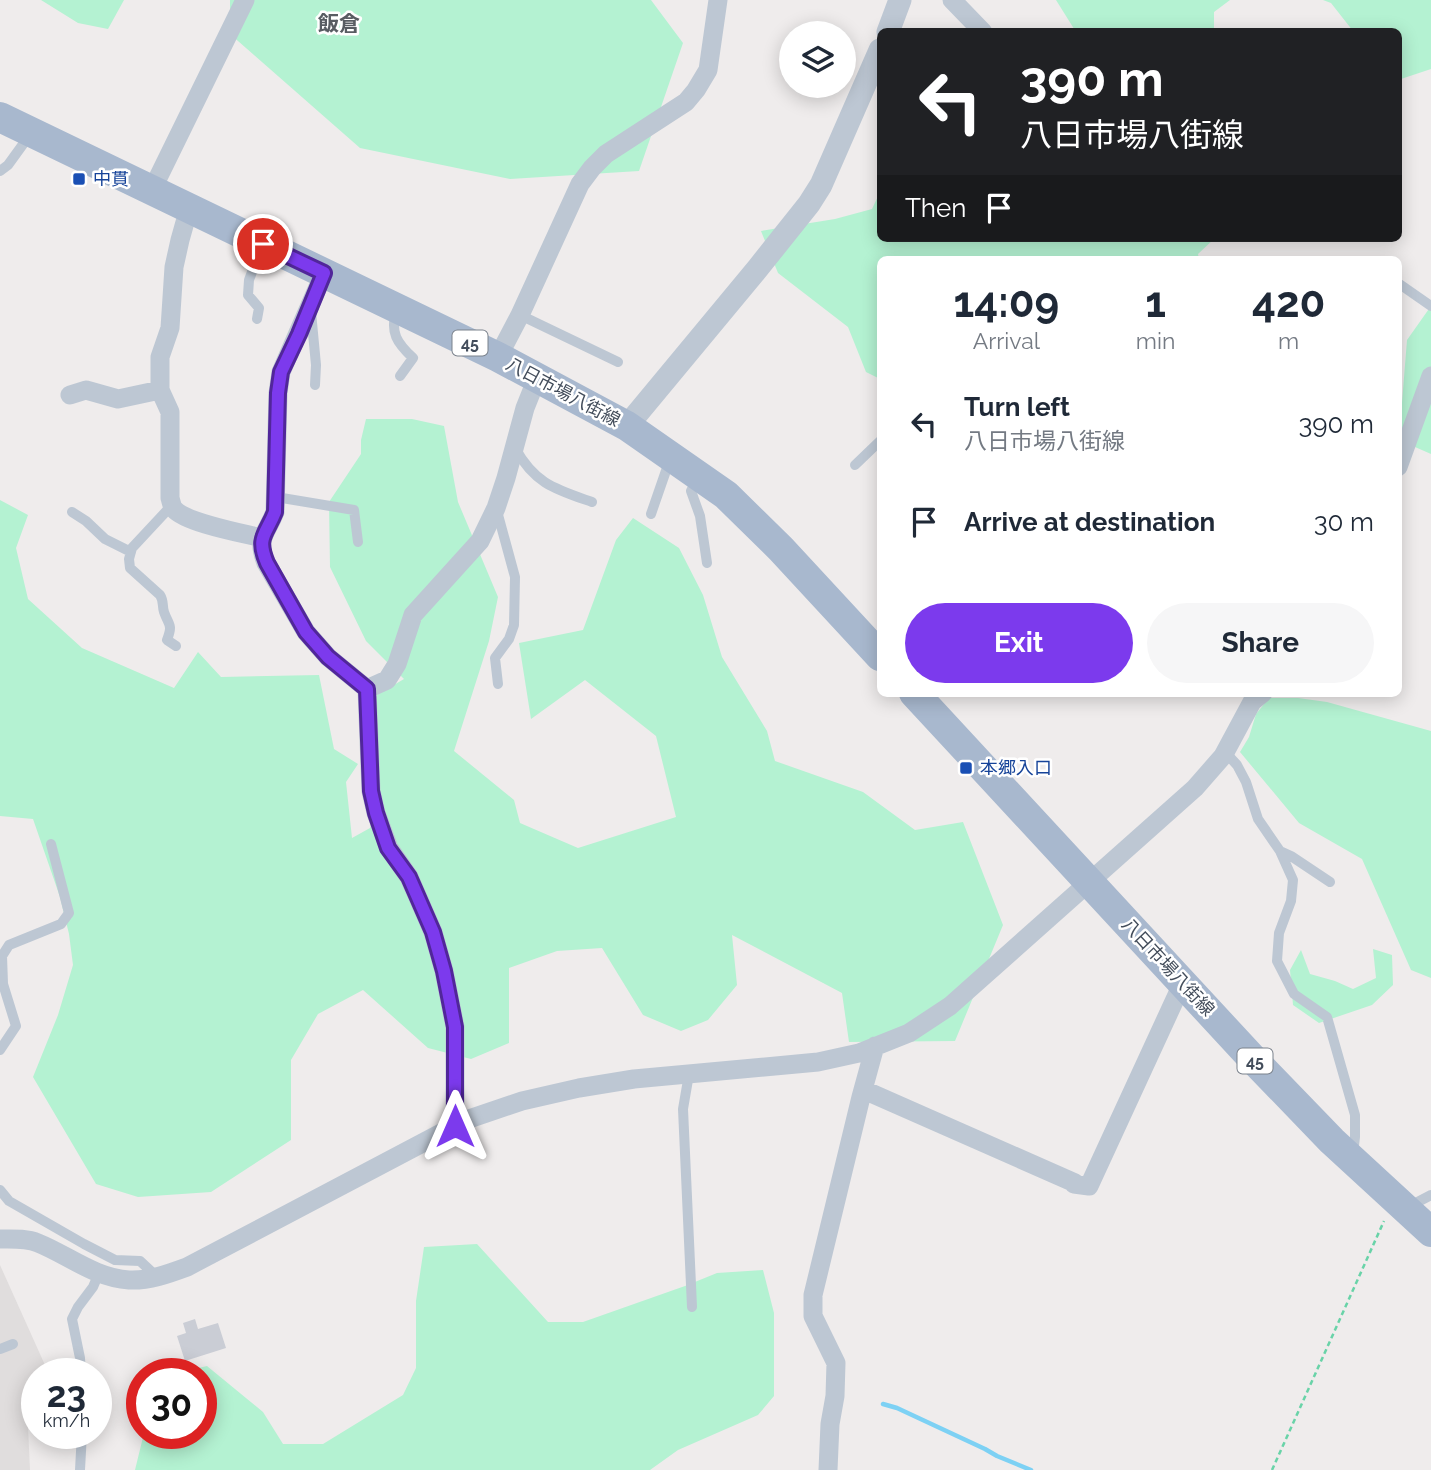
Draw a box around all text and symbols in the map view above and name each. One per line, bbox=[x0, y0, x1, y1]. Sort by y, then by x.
district label: 飯倉 bbox=[317, 11, 360, 36]
map controls bbox=[779, 21, 856, 98]
button: layers bbox=[779, 21, 856, 98]
text: 390 m bbox=[1020, 50, 1164, 107]
icon: left bbox=[905, 56, 996, 147]
text: 八日市場八街線 bbox=[1020, 116, 1244, 153]
place label: 中貫 bbox=[93, 168, 129, 189]
marker: 中貫 bbox=[71, 171, 87, 187]
icon: arrive bbox=[980, 189, 1018, 227]
text: Then bbox=[905, 193, 966, 223]
pin bbox=[233, 214, 293, 274]
icon: arrive bbox=[244, 225, 282, 263]
text: 14:09 bbox=[954, 278, 1059, 327]
text: 1 bbox=[1145, 278, 1166, 327]
text: 420 bbox=[1252, 278, 1325, 327]
text: Arrival bbox=[973, 327, 1040, 354]
text: min bbox=[1136, 327, 1175, 354]
text: m bbox=[1278, 327, 1299, 354]
road number: 45 bbox=[452, 330, 488, 356]
street label: 八日市場八街線 bbox=[503, 353, 624, 430]
text: Turn left bbox=[964, 392, 1070, 422]
icon: left bbox=[905, 405, 943, 443]
text: 390 m bbox=[1298, 409, 1374, 439]
text: 八日市場八街線 bbox=[964, 427, 1125, 454]
icon: arrive bbox=[905, 503, 943, 541]
text: Arrive at destination bbox=[964, 507, 1215, 537]
text: 30 m bbox=[1314, 507, 1374, 537]
button: Exit bbox=[905, 603, 1133, 683]
button: Share bbox=[1147, 603, 1374, 683]
place label: 本郷入口 bbox=[980, 757, 1052, 778]
marker: 本郷入口 bbox=[958, 760, 974, 776]
street label: 八日市場八街線 bbox=[1118, 913, 1219, 1020]
road number: 45 bbox=[1238, 1049, 1272, 1074]
position arrow bbox=[418, 1089, 492, 1163]
speed limit sign: 30 bbox=[126, 1358, 217, 1449]
text: 23 bbox=[47, 1374, 86, 1415]
text: km/h bbox=[43, 1410, 90, 1431]

